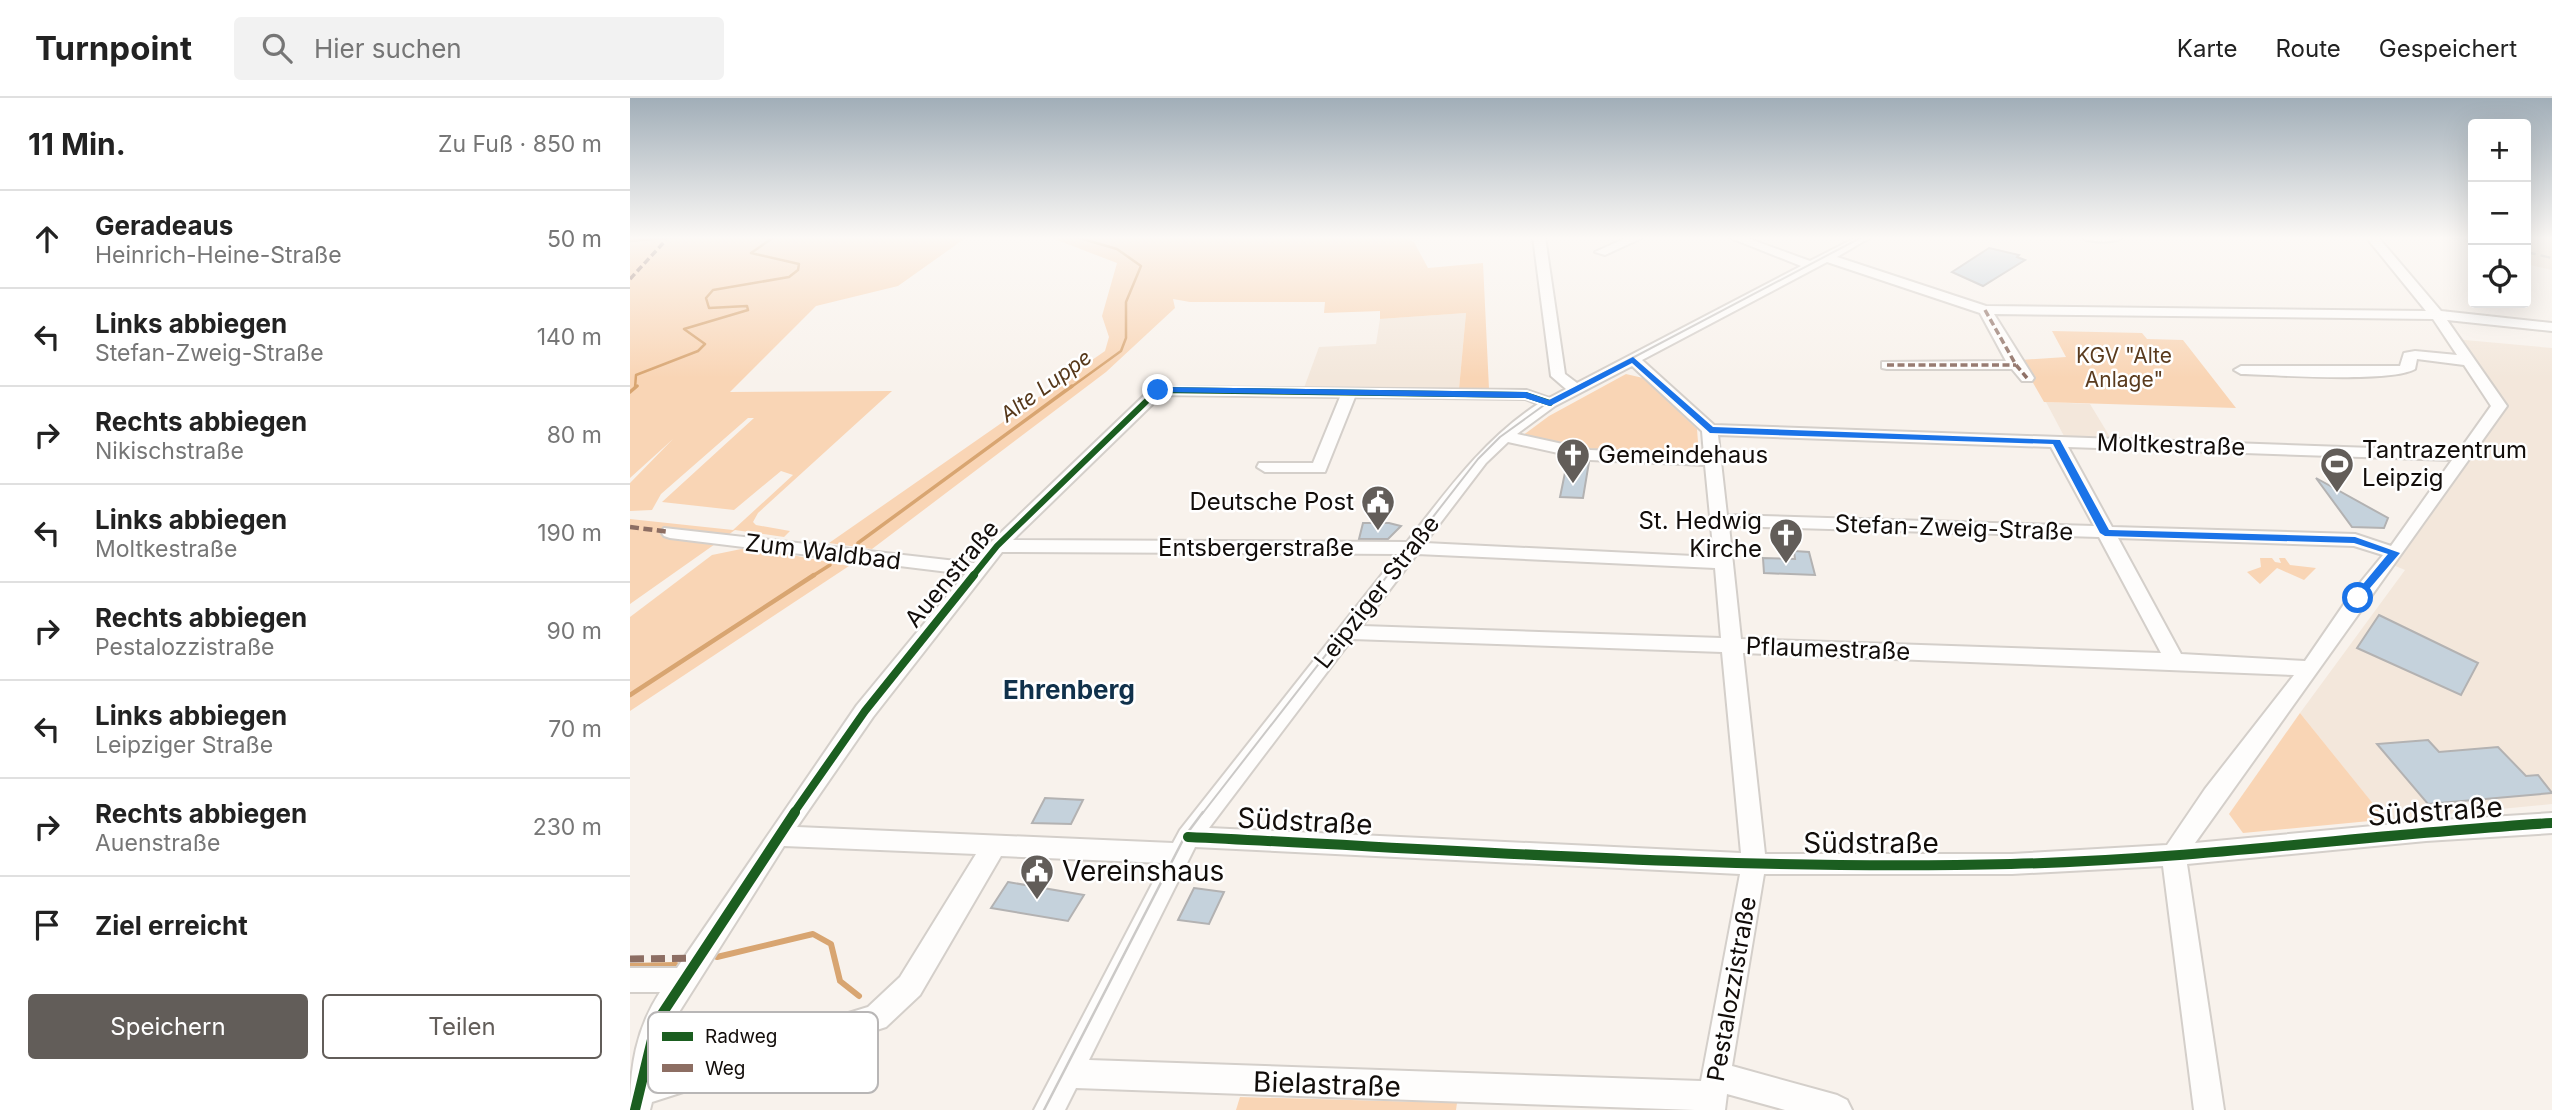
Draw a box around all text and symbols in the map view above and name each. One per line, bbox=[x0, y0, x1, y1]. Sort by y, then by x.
search box bbox=[234, 17, 724, 80]
text: Turnpoint bbox=[35, 28, 192, 68]
icon: search bbox=[258, 29, 296, 67]
text: Hier suchen bbox=[314, 33, 462, 64]
text: Karte bbox=[2177, 34, 2237, 63]
text: Route bbox=[2275, 34, 2341, 63]
text: Gespeichert bbox=[2379, 34, 2517, 63]
map controls bbox=[2468, 119, 2531, 308]
button: + bbox=[2468, 119, 2531, 182]
text: 11 Min. bbox=[28, 126, 126, 162]
text: Zu Fuß · 850 m bbox=[438, 130, 602, 158]
button: − bbox=[2468, 182, 2531, 245]
text: Geradeaus bbox=[95, 210, 233, 241]
icon: ahead bbox=[28, 220, 66, 258]
text: 50 m bbox=[547, 225, 602, 253]
text: Heinrich-Heine-Straße bbox=[95, 241, 342, 269]
button: locate bbox=[2468, 245, 2531, 308]
text: Links abbiegen bbox=[95, 308, 287, 339]
icon: left bbox=[28, 318, 66, 356]
text: 140 m bbox=[537, 323, 602, 351]
text: Stefan-Zweig-Straße bbox=[95, 339, 324, 367]
park label: KGV "Alte Anlage" bbox=[2076, 343, 2172, 392]
water label: Alte Luppe bbox=[994, 344, 1096, 428]
route end bbox=[1142, 374, 1173, 405]
text: Rechts abbiegen bbox=[95, 406, 307, 437]
icon: right bbox=[28, 416, 66, 454]
text: 80 m bbox=[547, 421, 602, 449]
street label: Moltkestraße bbox=[2096, 427, 2246, 462]
place label: Tantrazentrum Leipzig bbox=[2362, 435, 2527, 492]
church icon: Gemeindehaus bbox=[1554, 436, 1592, 485]
text: Nikischstraße bbox=[95, 437, 244, 465]
place label: Gemeindehaus bbox=[1598, 440, 1768, 469]
sports icon: Tantrazentrum Leipzig bbox=[2318, 445, 2356, 494]
public building icon: Deutsche Post bbox=[1359, 483, 1397, 532]
place label: Deutsche Post bbox=[1189, 487, 1354, 516]
text: Links abbiegen bbox=[95, 504, 287, 535]
place label: St. Hedwig Kirche bbox=[1638, 506, 1762, 563]
street label: Stefan-Zweig-Straße bbox=[1834, 509, 2074, 546]
street label: Leipziger Straße bbox=[1308, 510, 1445, 674]
icon: left bbox=[28, 514, 66, 552]
street label: Auenstraße bbox=[898, 514, 1005, 633]
church icon: St. Hedwig Kirche bbox=[1767, 516, 1805, 565]
text: 190 m bbox=[537, 519, 602, 547]
street label: Zum Waldbad bbox=[744, 528, 903, 575]
street label: Entsbergerstraße bbox=[1158, 533, 1354, 562]
text: Moltkestraße bbox=[95, 535, 237, 563]
route start bbox=[2342, 582, 2373, 613]
text: Rechts abbiegen bbox=[95, 602, 307, 633]
icon: right bbox=[28, 612, 66, 650]
text: 90 m bbox=[547, 617, 602, 645]
street label: Pflaumestraße bbox=[1745, 631, 1911, 666]
text: Pestalozzistraße bbox=[95, 633, 275, 661]
district label: Ehrenberg bbox=[1003, 674, 1135, 705]
text: Links abbiegen bbox=[95, 700, 287, 731]
icon: left bbox=[28, 710, 66, 748]
text: 70 m bbox=[548, 715, 602, 743]
text: Leipziger Straße bbox=[95, 731, 273, 759]
street label: Südstraße bbox=[2366, 789, 2504, 833]
text: Rechts abbiegen bbox=[95, 798, 307, 829]
street label: Südstraße bbox=[1236, 800, 1374, 842]
icon: right bbox=[28, 808, 66, 846]
text: 230 m bbox=[533, 813, 602, 841]
street label: Südstraße bbox=[1803, 826, 1939, 860]
text: Auenstraße bbox=[95, 829, 220, 857]
public building icon: Vereinshaus bbox=[1018, 852, 1056, 901]
place label: Vereinshaus bbox=[1062, 854, 1224, 888]
street label: Pestalozzistraße bbox=[1701, 894, 1762, 1084]
icon: arrive bbox=[28, 906, 66, 944]
text: Ziel erreicht bbox=[95, 910, 248, 941]
button: Speichern bbox=[28, 994, 308, 1059]
button: Teilen bbox=[322, 994, 602, 1059]
legend bbox=[648, 1012, 878, 1093]
text: Radweg bbox=[705, 1025, 777, 1048]
text: Weg bbox=[705, 1057, 746, 1080]
street label: Bielastraße bbox=[1253, 1064, 1401, 1104]

